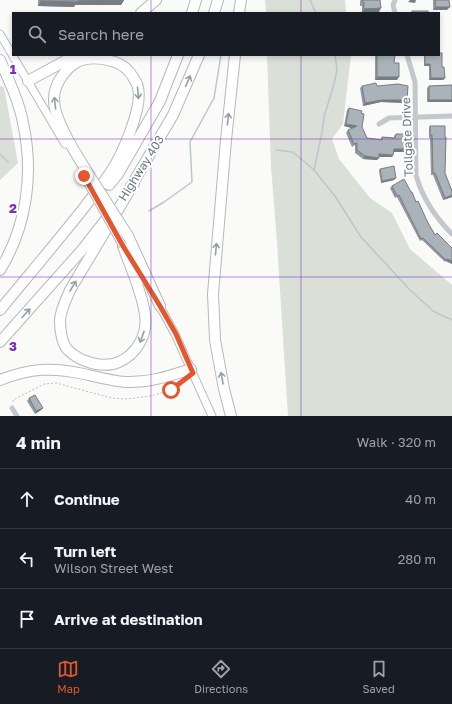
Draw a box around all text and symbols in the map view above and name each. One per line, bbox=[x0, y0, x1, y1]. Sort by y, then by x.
search box bbox=[12, 12, 440, 56]
icon: search bbox=[26, 23, 48, 45]
text: Search here bbox=[58, 25, 144, 43]
text: 1 bbox=[10, 61, 17, 77]
one-way arrow bbox=[185, 76, 192, 88]
one-way arrow bbox=[135, 86, 142, 99]
one-way arrow bbox=[51, 96, 59, 109]
street label: Tollgate Drive bbox=[398, 97, 416, 177]
one-way arrow bbox=[224, 113, 232, 126]
street label: Highway 403 bbox=[115, 132, 167, 204]
route end bbox=[75, 167, 93, 185]
text: 2 bbox=[9, 200, 17, 216]
one-way arrow bbox=[213, 243, 220, 256]
one-way arrow bbox=[69, 280, 77, 292]
one-way arrow bbox=[22, 308, 31, 318]
one-way arrow bbox=[137, 331, 145, 343]
text: 3 bbox=[9, 338, 17, 354]
one-way arrow bbox=[217, 372, 225, 385]
route start bbox=[162, 381, 180, 399]
text: 4 min bbox=[16, 432, 61, 453]
text: Walk · 320 m bbox=[357, 434, 436, 450]
icon: ahead bbox=[16, 488, 38, 510]
text: Continue bbox=[54, 490, 120, 508]
text: 40 m bbox=[405, 491, 436, 507]
text: Turn left bbox=[54, 542, 116, 560]
icon: left bbox=[16, 548, 38, 570]
text: 280 m bbox=[398, 551, 436, 567]
text: Wilson Street West bbox=[54, 560, 173, 576]
icon: arrive bbox=[16, 608, 38, 630]
text: Arrive at destination bbox=[54, 610, 203, 628]
tab: Map bbox=[57, 658, 80, 695]
tab: Directions bbox=[194, 658, 248, 695]
tab: Saved bbox=[363, 658, 395, 695]

